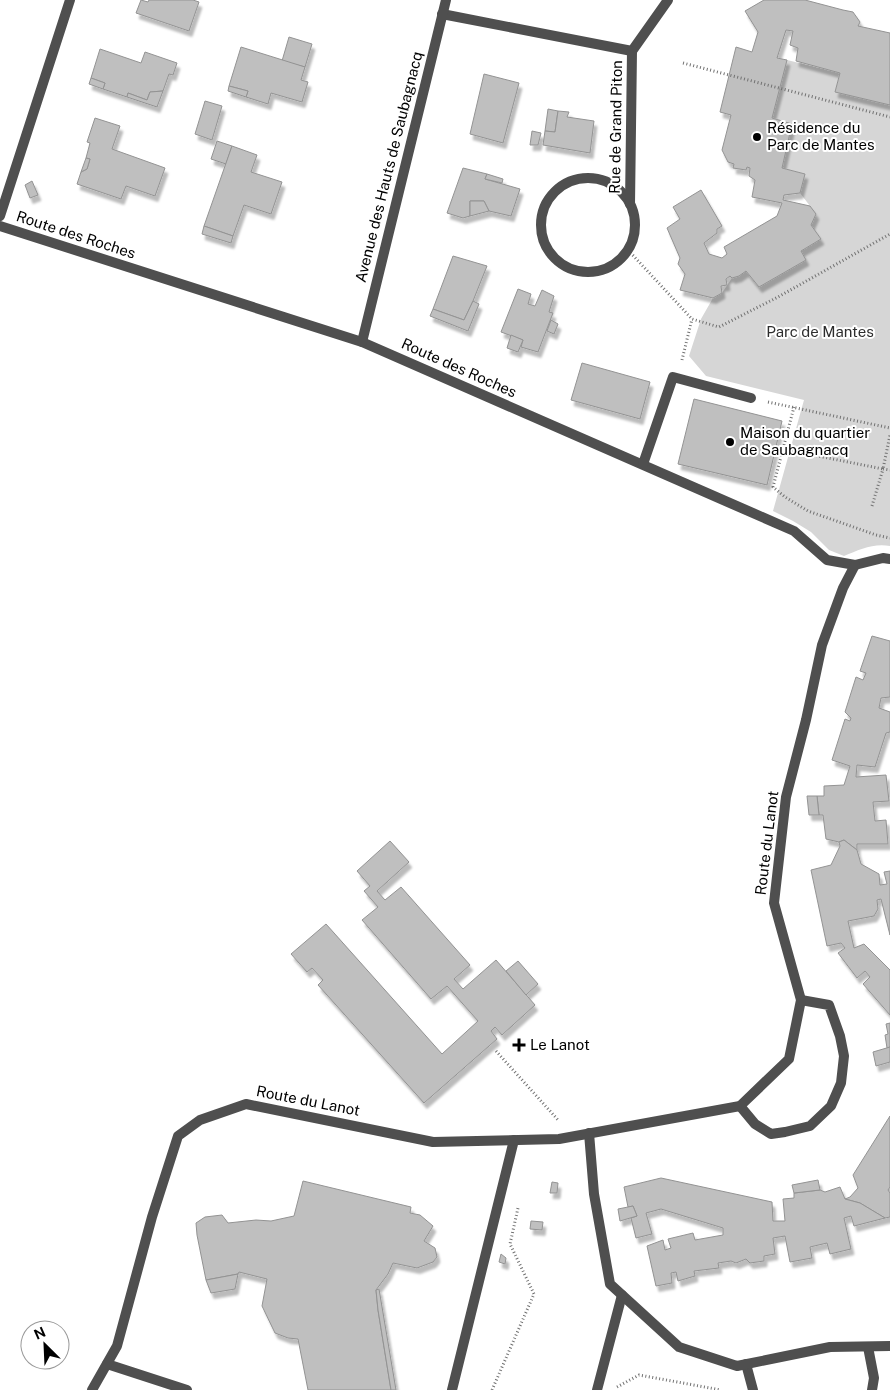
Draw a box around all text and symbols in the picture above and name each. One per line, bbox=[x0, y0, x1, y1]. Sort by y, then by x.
street label: Avenue des Hauts de Saubagnacq bbox=[352, 50, 425, 284]
street label: Rue de Grand Piton bbox=[606, 60, 625, 194]
place label: Résidence du Parc de Mantes bbox=[767, 119, 874, 153]
marker: Résidence du Parc de Mantes bbox=[751, 131, 763, 143]
street label: Route des Roches bbox=[14, 207, 138, 262]
park label: Parc de Mantes bbox=[766, 323, 874, 340]
street label: Route des Roches bbox=[399, 335, 519, 401]
place label: Maison du quartier de Saubagnacq bbox=[740, 424, 870, 458]
marker: Maison du quartier de Saubagnacq bbox=[724, 436, 736, 448]
street label: Route du Lanot bbox=[752, 790, 781, 896]
place label: Le Lanot bbox=[530, 1036, 590, 1053]
marker: Le Lanot bbox=[512, 1038, 526, 1052]
street label: Route du Lanot bbox=[255, 1082, 361, 1119]
north arrow bbox=[20, 1320, 70, 1370]
text: N bbox=[31, 1324, 48, 1343]

